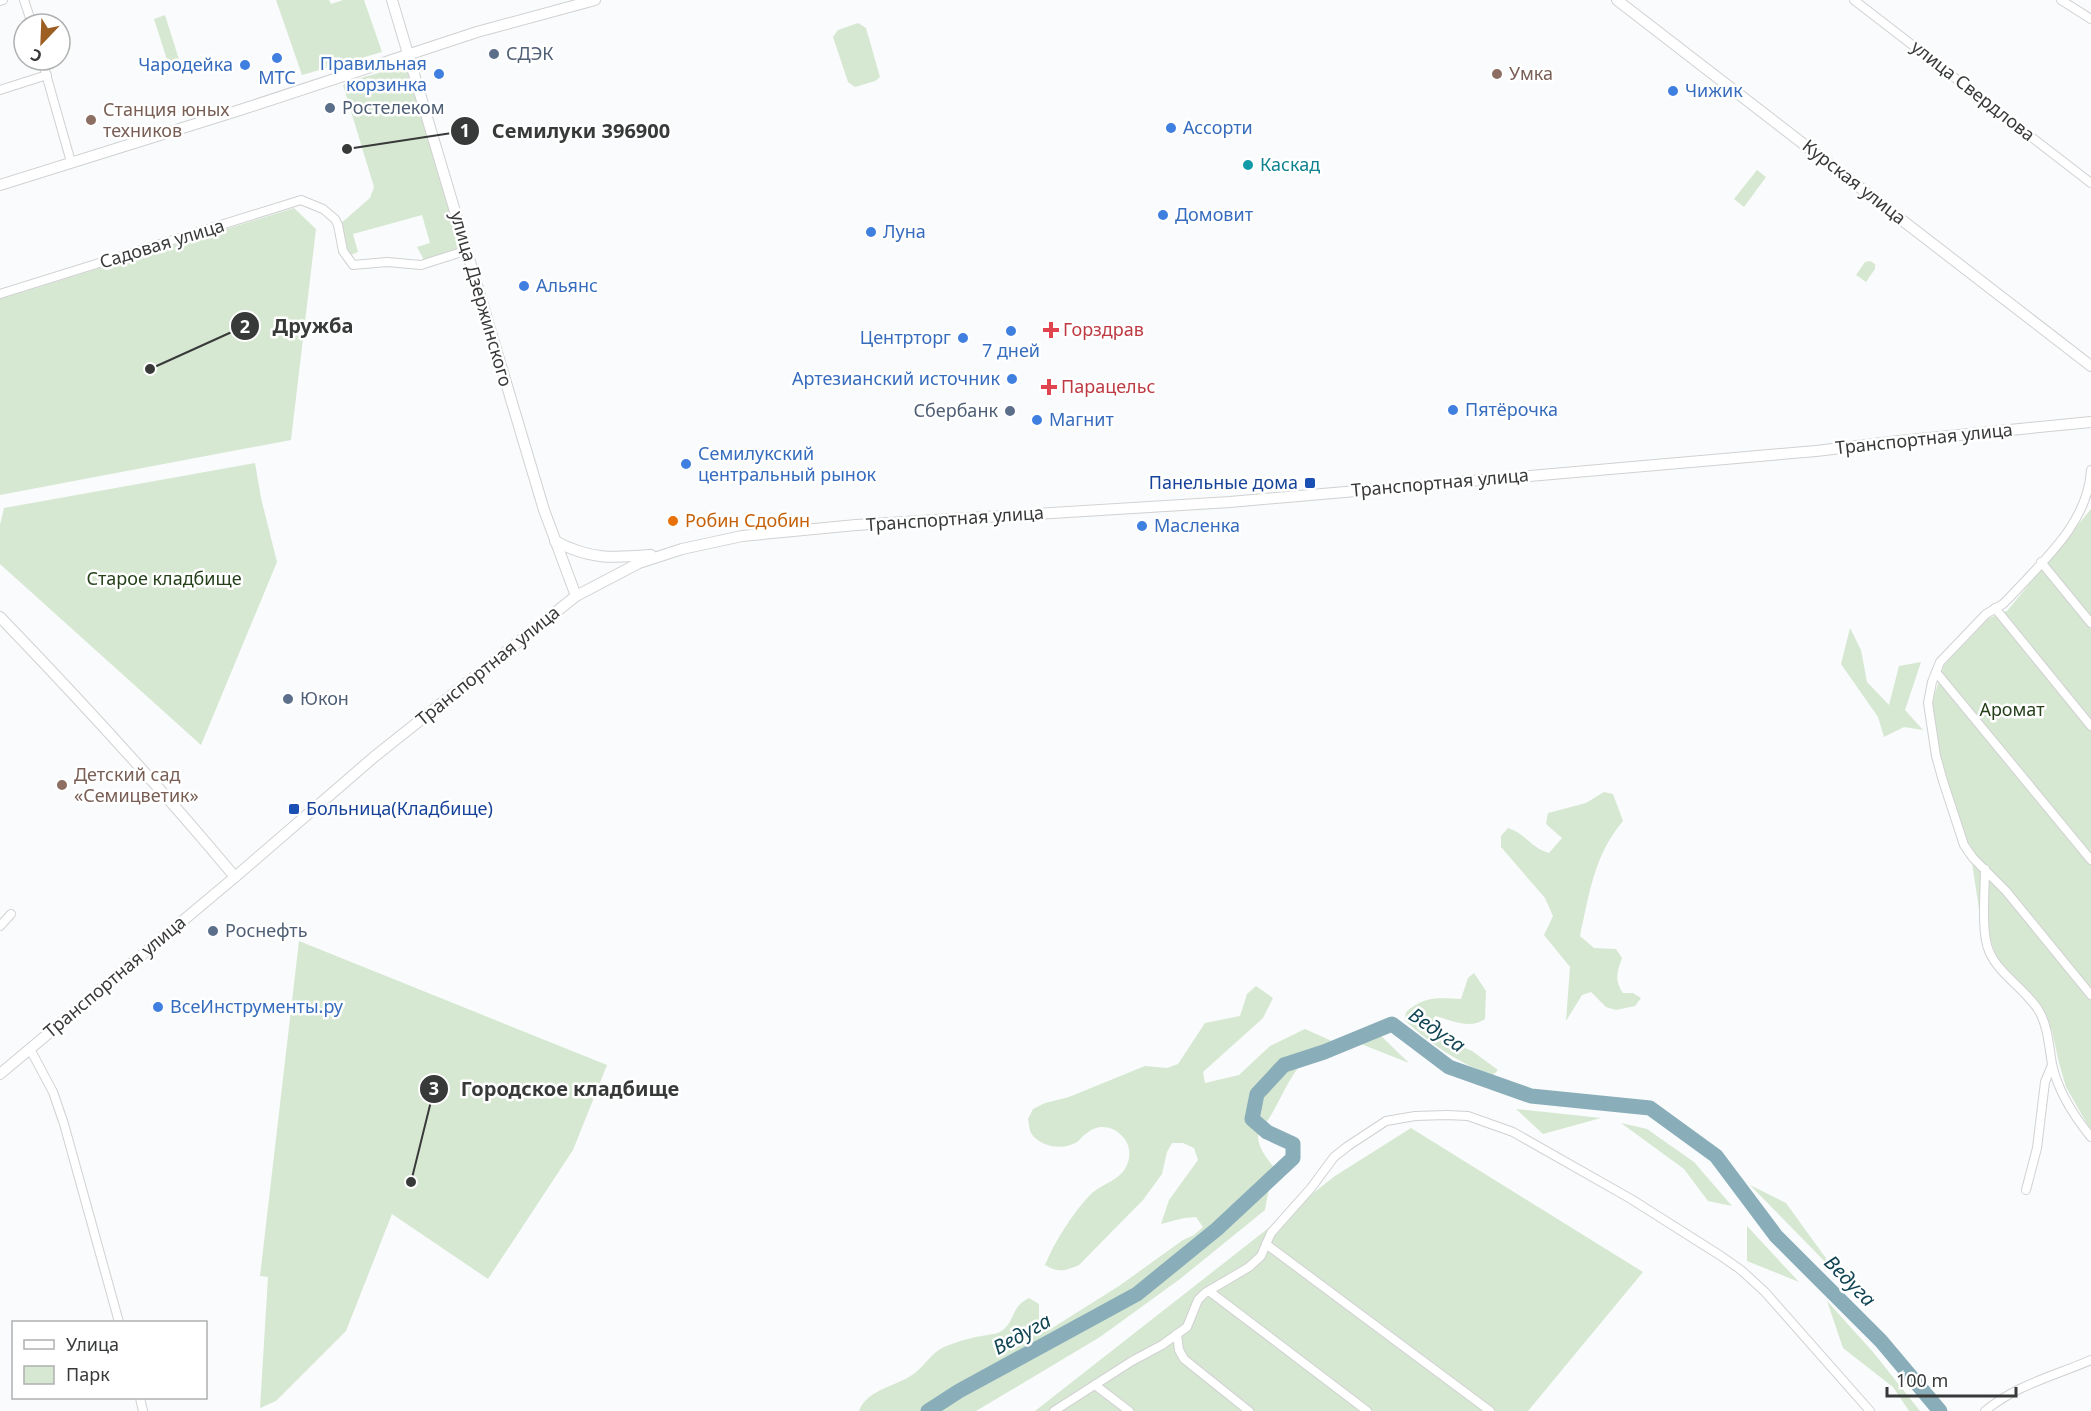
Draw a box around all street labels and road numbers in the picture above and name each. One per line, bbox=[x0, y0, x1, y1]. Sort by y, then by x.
street label: улица Свердлова bbox=[1907, 34, 2040, 146]
street label: Курская улица bbox=[1798, 133, 1911, 229]
street label: улица Дзержинского bbox=[445, 208, 518, 389]
street label: Садовая улица bbox=[96, 213, 227, 273]
street label: Транспортная улица bbox=[1834, 417, 2014, 459]
street label: Транспортная улица bbox=[1350, 462, 1530, 502]
street label: Транспортная улица bbox=[865, 500, 1045, 536]
street label: Транспортная улица bbox=[411, 600, 564, 731]
street label: Транспортная улица bbox=[38, 910, 190, 1043]

